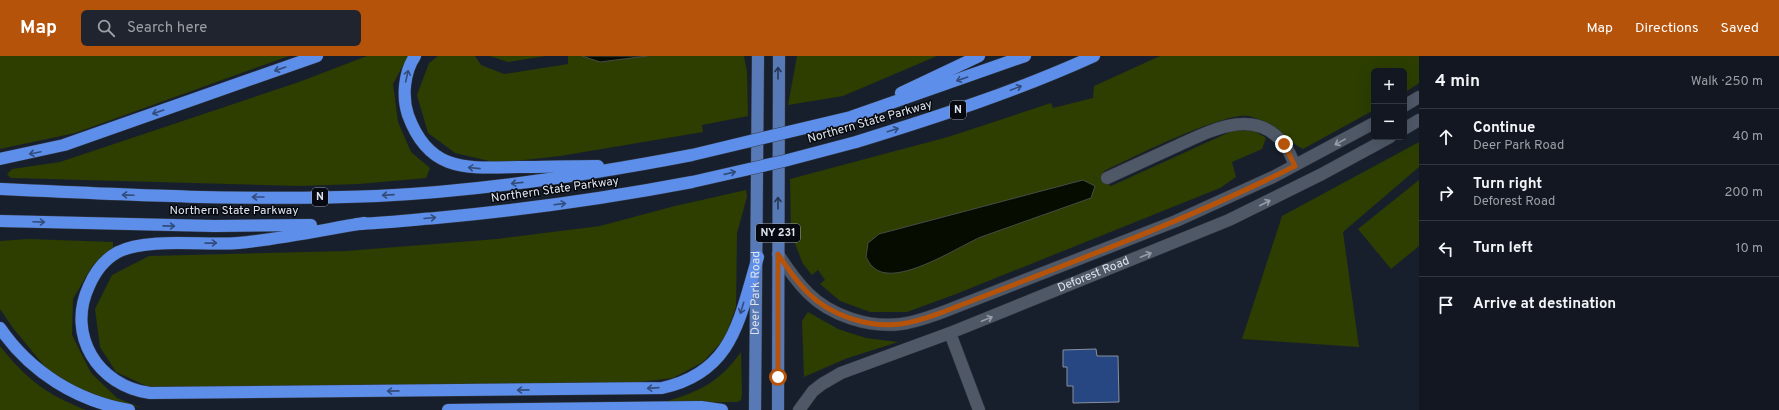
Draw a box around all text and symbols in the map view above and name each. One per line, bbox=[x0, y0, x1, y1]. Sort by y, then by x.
search box bbox=[81, 10, 361, 46]
text: Map bbox=[20, 16, 57, 40]
icon: search bbox=[95, 17, 117, 39]
text: Search here bbox=[127, 19, 207, 38]
text: Map bbox=[1587, 20, 1613, 37]
text: Directions bbox=[1635, 20, 1699, 37]
text: Saved bbox=[1721, 20, 1759, 37]
one-way arrow bbox=[274, 66, 287, 73]
one-way arrow bbox=[775, 67, 782, 80]
map controls bbox=[1371, 68, 1407, 140]
button: + bbox=[1371, 68, 1407, 104]
one-way arrow bbox=[404, 70, 411, 83]
text: 4 min bbox=[1435, 71, 1480, 93]
text: Walk · 250 m bbox=[1691, 74, 1763, 90]
one-way arrow bbox=[957, 76, 969, 84]
one-way arrow bbox=[1009, 84, 1021, 92]
street label: Northern State Parkway bbox=[806, 97, 934, 147]
road number: N bbox=[950, 101, 966, 119]
button: − bbox=[1371, 104, 1407, 140]
one-way arrow bbox=[151, 109, 164, 116]
text: Continue bbox=[1473, 119, 1535, 138]
one-way arrow bbox=[886, 126, 898, 134]
icon: ahead bbox=[1435, 126, 1457, 148]
text: 40 m bbox=[1733, 129, 1763, 145]
route end bbox=[1275, 135, 1293, 153]
one-way arrow bbox=[1334, 138, 1346, 146]
text: Deer Park Road bbox=[1473, 138, 1564, 154]
one-way arrow bbox=[28, 149, 41, 157]
one-way arrow bbox=[468, 164, 481, 172]
one-way arrow bbox=[724, 169, 737, 177]
street label: Northern State Parkway bbox=[490, 173, 620, 207]
text: Turn right bbox=[1473, 175, 1542, 194]
one-way arrow bbox=[511, 179, 524, 187]
icon: right bbox=[1435, 182, 1457, 204]
text: 200 m bbox=[1724, 185, 1763, 201]
road number: N bbox=[312, 188, 328, 206]
one-way arrow bbox=[122, 191, 135, 198]
one-way arrow bbox=[382, 191, 395, 198]
one-way arrow bbox=[252, 193, 265, 201]
text: Deforest Road bbox=[1473, 194, 1555, 210]
one-way arrow bbox=[774, 197, 782, 210]
one-way arrow bbox=[1259, 199, 1271, 206]
one-way arrow bbox=[553, 200, 566, 208]
street label: Northern State Parkway bbox=[170, 203, 299, 219]
one-way arrow bbox=[424, 215, 437, 222]
one-way arrow bbox=[32, 219, 45, 226]
one-way arrow bbox=[162, 222, 175, 230]
road number: NY 231 bbox=[756, 224, 800, 242]
icon: left bbox=[1435, 238, 1457, 260]
one-way arrow bbox=[204, 239, 217, 247]
text: Turn left bbox=[1473, 239, 1533, 258]
text: 10 m bbox=[1736, 241, 1763, 257]
street label: Deer Park Road bbox=[748, 251, 764, 335]
one-way arrow bbox=[1140, 251, 1152, 258]
street label: Deforest Road bbox=[1055, 253, 1132, 297]
icon: arrive bbox=[1435, 294, 1457, 316]
text: Arrive at destination bbox=[1473, 295, 1616, 314]
one-way arrow bbox=[738, 301, 745, 314]
one-way arrow bbox=[980, 314, 992, 322]
route start bbox=[769, 368, 787, 386]
one-way arrow bbox=[646, 385, 659, 392]
one-way arrow bbox=[517, 386, 530, 394]
one-way arrow bbox=[387, 388, 400, 395]

